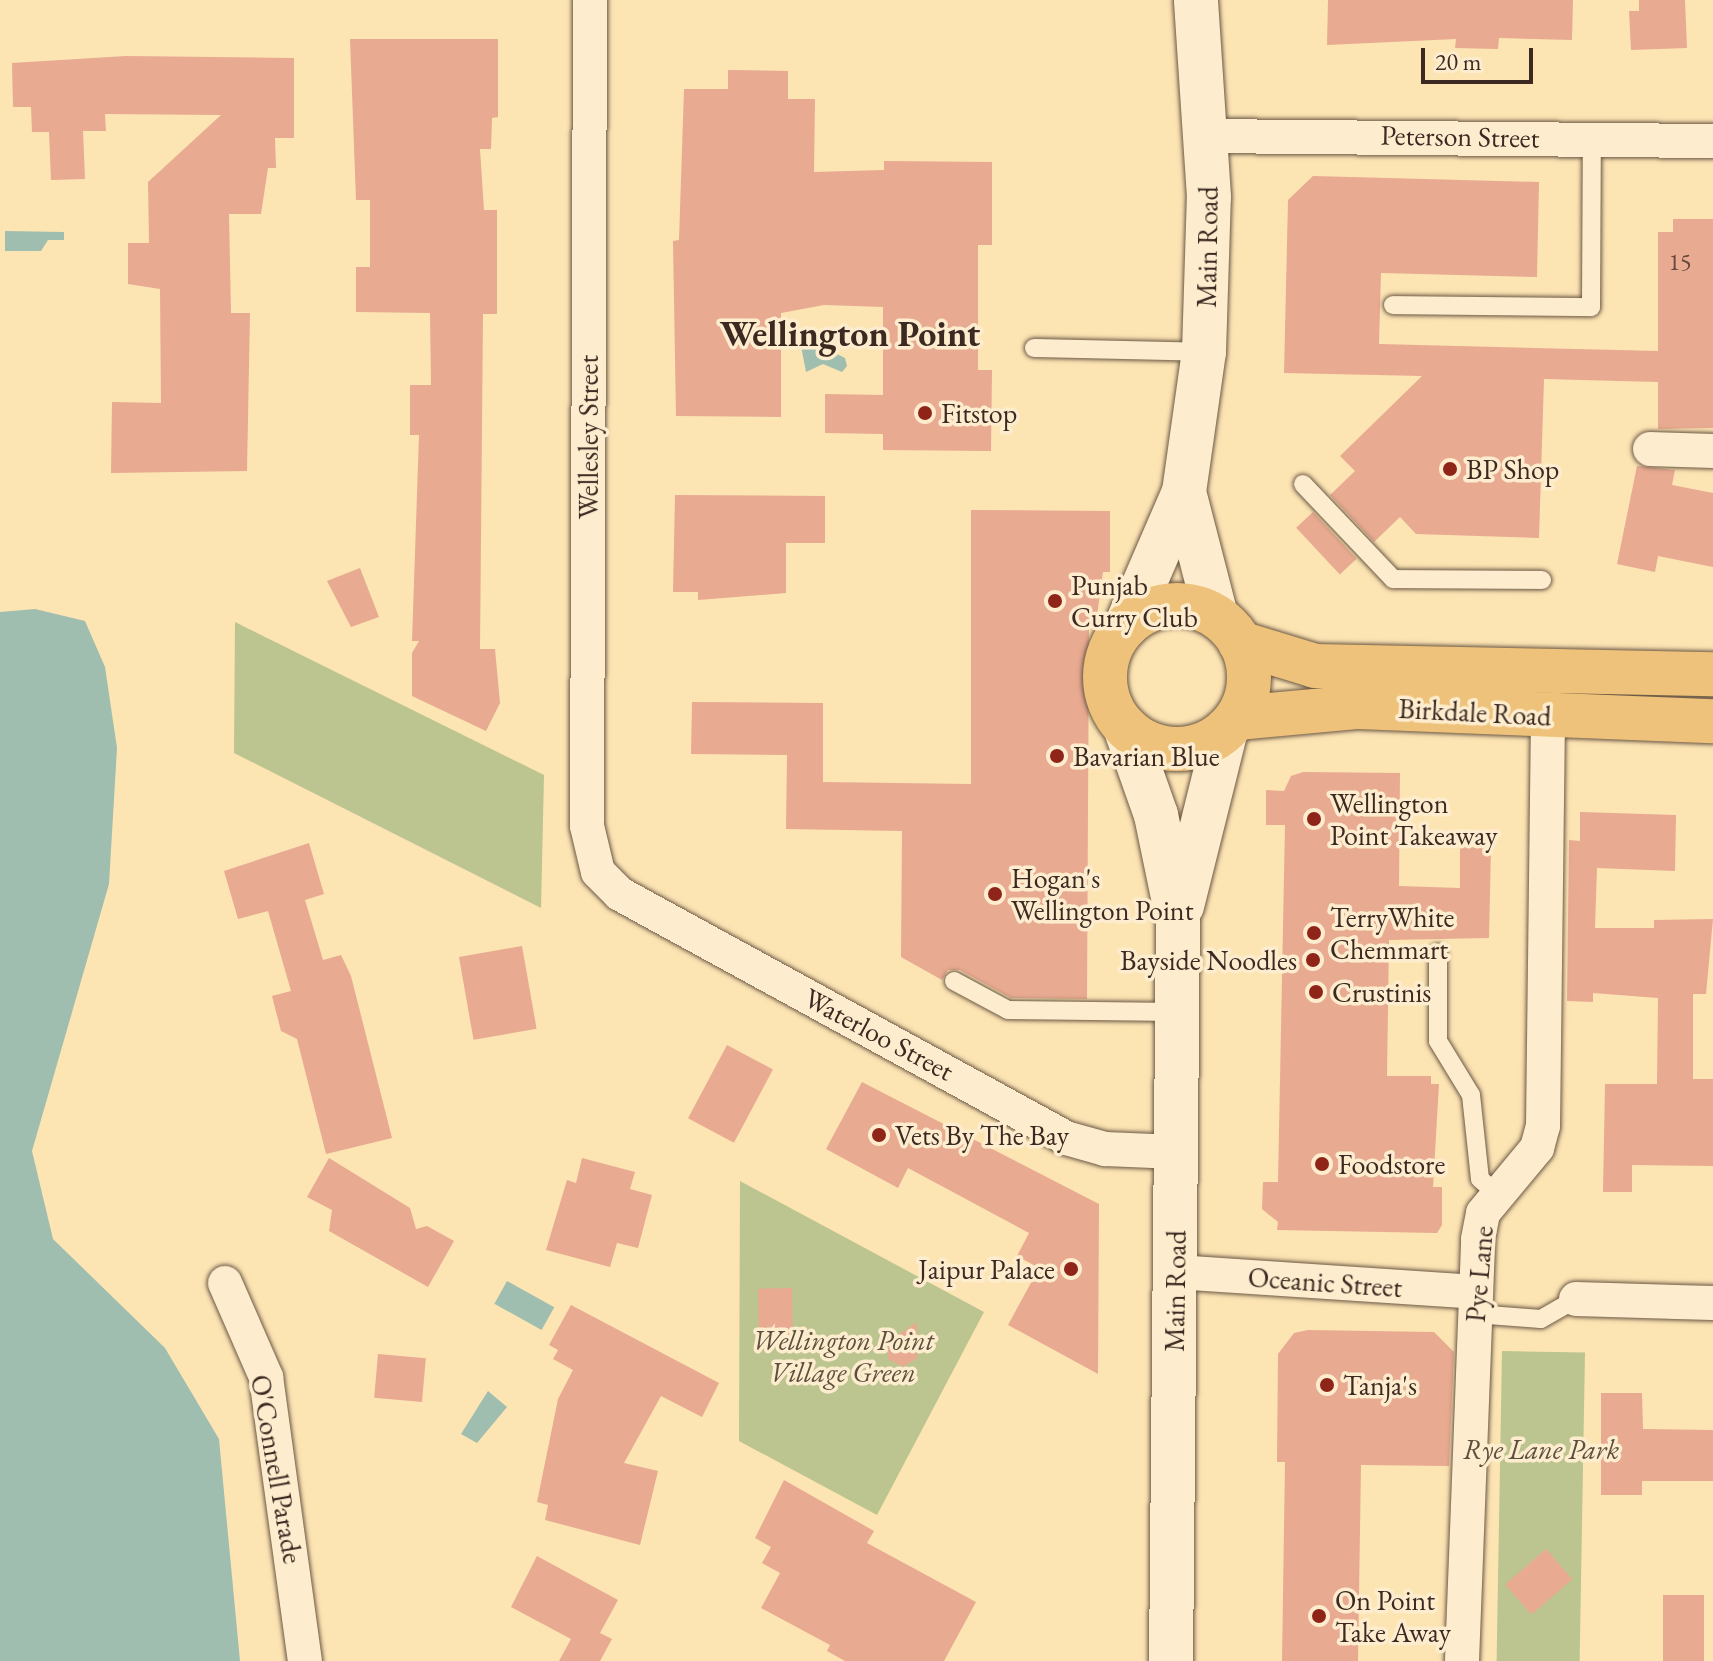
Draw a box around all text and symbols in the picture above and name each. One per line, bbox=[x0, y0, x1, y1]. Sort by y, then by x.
scale bar bbox=[1425, 32, 1537, 82]
text: 20 m bbox=[1435, 46, 1482, 77]
street label: Peterson Street bbox=[1380, 118, 1540, 154]
street label: Main Road bbox=[1189, 186, 1225, 308]
house number: 15 bbox=[1668, 248, 1692, 276]
district label: Wellington Point bbox=[720, 312, 980, 356]
street label: Wellesley Street bbox=[571, 355, 605, 519]
place label: Fitstop bbox=[941, 396, 1017, 430]
marker: Fitstop bbox=[916, 404, 934, 422]
place label: BP Shop bbox=[1466, 452, 1559, 486]
marker: BP Shop bbox=[1441, 460, 1459, 478]
place label: Punjab Curry Club bbox=[1071, 568, 1198, 634]
marker: Punjab Curry Club bbox=[1046, 592, 1064, 610]
street label: Birkdale Road bbox=[1398, 691, 1552, 733]
place label: Bavarian Blue bbox=[1073, 739, 1220, 773]
marker: Bavarian Blue bbox=[1048, 747, 1066, 765]
place label: Wellington Point Takeaway bbox=[1330, 786, 1498, 852]
marker: Wellington Point Takeaway bbox=[1305, 810, 1323, 828]
place label: Hogan's Wellington Point bbox=[1011, 861, 1193, 927]
marker: Hogan's Wellington Point bbox=[986, 885, 1004, 903]
place label: TerryWhite Chemmart bbox=[1330, 900, 1454, 966]
marker: TerryWhite Chemmart bbox=[1305, 924, 1323, 942]
place label: Bayside Noodles bbox=[1120, 943, 1297, 977]
marker: Bayside Noodles bbox=[1304, 951, 1322, 969]
place label: Crustinis bbox=[1332, 975, 1431, 1009]
street label: Waterloo Street bbox=[798, 981, 960, 1087]
marker: Crustinis bbox=[1307, 983, 1325, 1001]
place label: Vets By The Bay bbox=[895, 1118, 1069, 1152]
marker: Vets By The Bay bbox=[870, 1126, 888, 1144]
place label: Foodstore bbox=[1338, 1147, 1445, 1181]
marker: Foodstore bbox=[1313, 1155, 1331, 1173]
street label: Pye Lane bbox=[1458, 1224, 1500, 1324]
street label: Main Road bbox=[1157, 1230, 1193, 1352]
place label: Jaipur Palace bbox=[918, 1252, 1055, 1286]
marker: Jaipur Palace bbox=[1062, 1260, 1080, 1278]
street label: Oceanic Street bbox=[1247, 1260, 1403, 1304]
park label: Wellington Point Village Green bbox=[752, 1323, 934, 1389]
place label: Tanja's bbox=[1343, 1368, 1417, 1402]
street label: O'Connell Parade bbox=[244, 1372, 310, 1566]
marker: Tanja's bbox=[1318, 1376, 1336, 1394]
park label: Rye Lane Park bbox=[1463, 1432, 1619, 1466]
place label: On Point Take Away bbox=[1335, 1583, 1451, 1649]
marker: On Point Take Away bbox=[1310, 1607, 1328, 1625]

